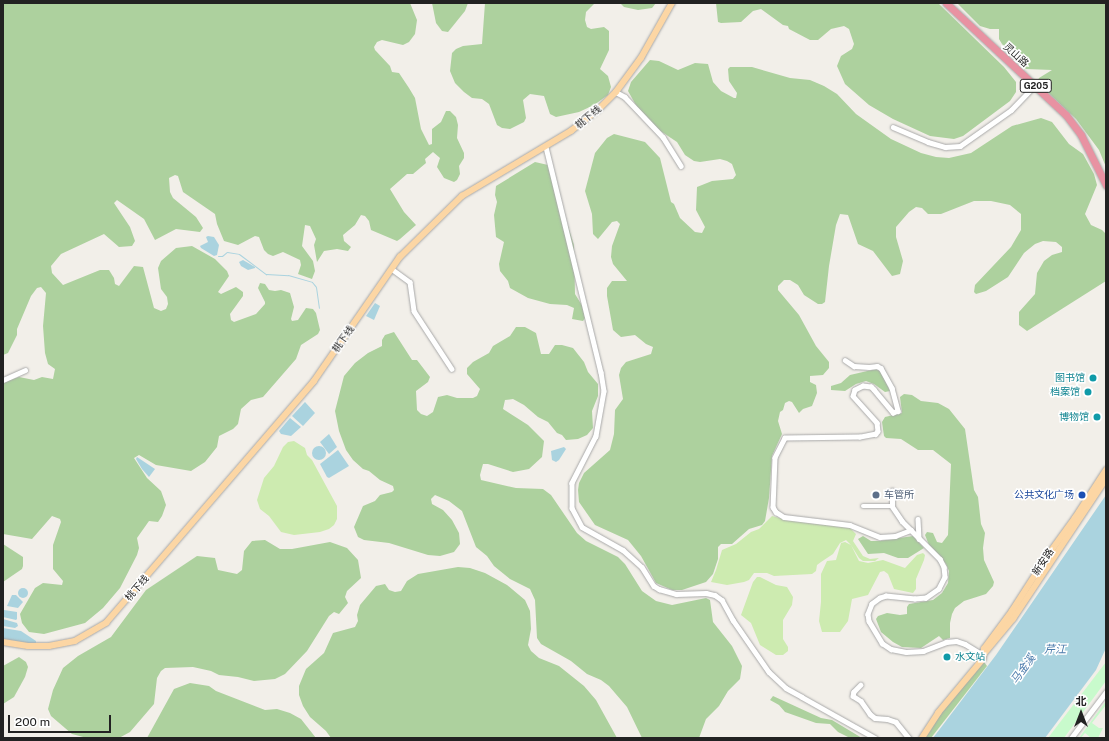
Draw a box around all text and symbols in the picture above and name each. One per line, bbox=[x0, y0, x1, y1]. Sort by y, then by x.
street label: 灵山路 bbox=[1001, 41, 1031, 69]
road number: G205 bbox=[1019, 79, 1053, 93]
street label: 桃下线 bbox=[573, 103, 603, 131]
street label: 桃下线 bbox=[329, 323, 357, 355]
place label: 图书馆 bbox=[1055, 372, 1085, 384]
marker: 图书馆 bbox=[1088, 373, 1098, 383]
place label: 档案馆 bbox=[1050, 386, 1080, 398]
marker: 档案馆 bbox=[1083, 387, 1093, 397]
place label: 博物馆 bbox=[1059, 411, 1089, 423]
marker: 博物馆 bbox=[1092, 412, 1102, 422]
place label: 车管所 bbox=[884, 489, 914, 501]
place label: 公共文化广场 bbox=[1014, 489, 1074, 501]
marker: 车管所 bbox=[871, 490, 881, 500]
marker: 公共文化广场 bbox=[1077, 490, 1087, 500]
street label: 新安路 bbox=[1030, 546, 1056, 578]
street label: 桃下线 bbox=[123, 573, 151, 603]
water label: 芹江 bbox=[1044, 642, 1066, 656]
place label: 水文站 bbox=[955, 651, 985, 663]
marker: 水文站 bbox=[942, 652, 952, 662]
water label: 马金溪 bbox=[1008, 652, 1038, 686]
north arrow bbox=[1061, 693, 1101, 733]
text: 北 bbox=[1076, 695, 1087, 707]
scale bar bbox=[10, 707, 113, 733]
text: 200 m bbox=[15, 715, 50, 729]

